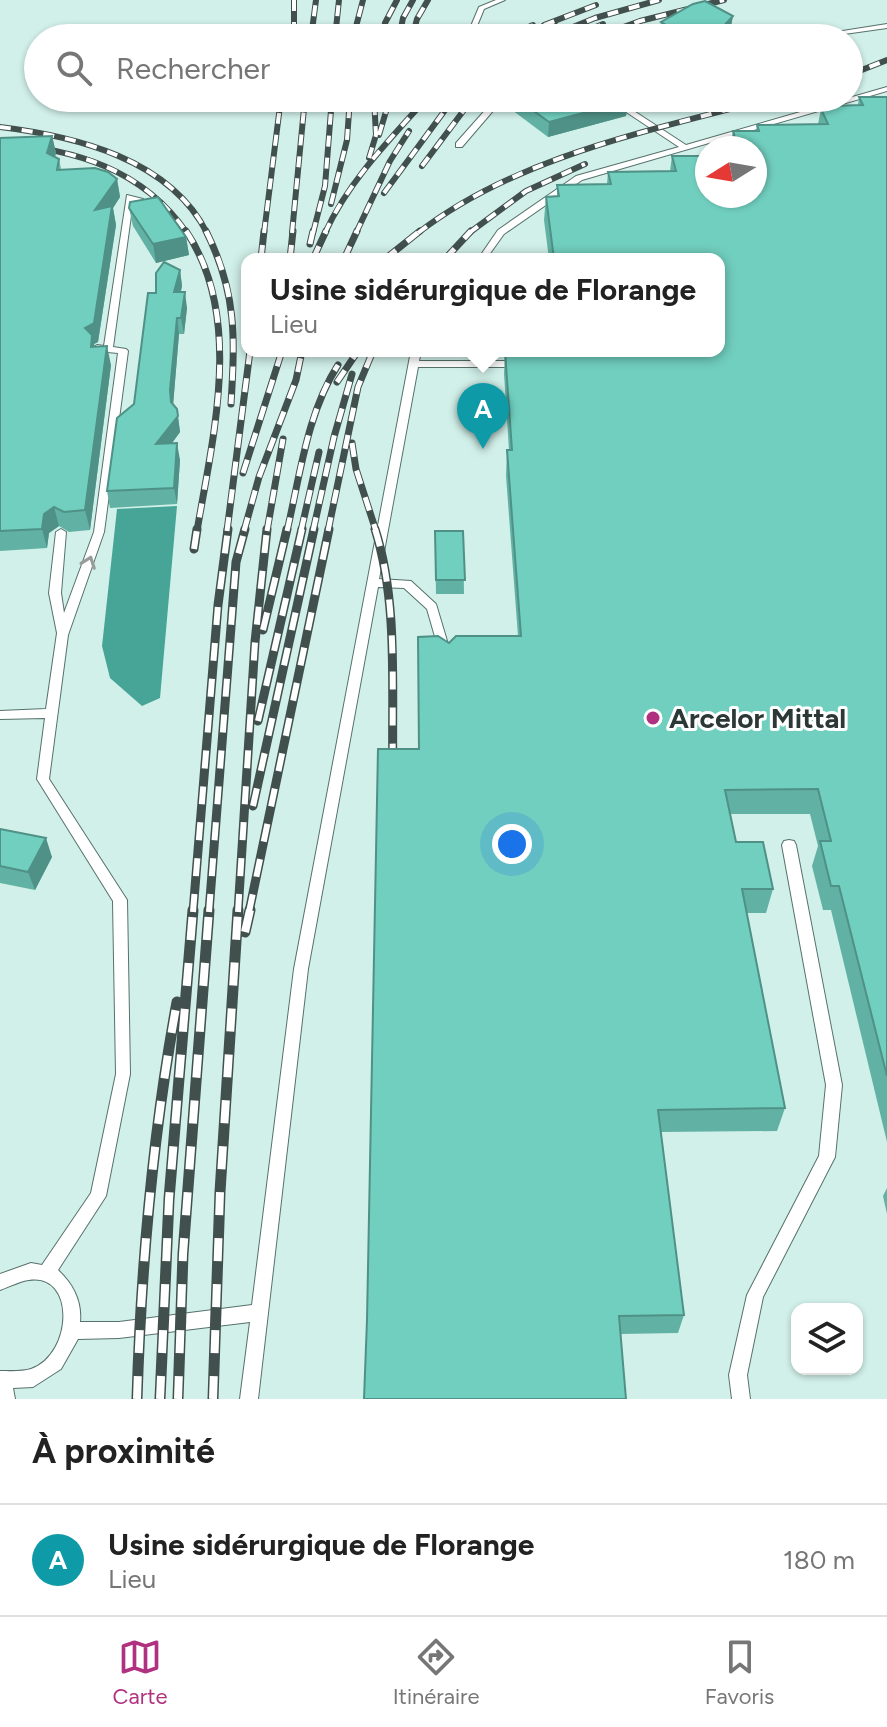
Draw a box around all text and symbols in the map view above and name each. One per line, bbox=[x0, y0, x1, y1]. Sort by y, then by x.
search box bbox=[24, 24, 863, 112]
icon: search bbox=[52, 46, 96, 90]
text: Rechercher bbox=[116, 50, 270, 87]
north arrow bbox=[695, 136, 767, 208]
popup bbox=[241, 253, 725, 357]
text: Usine sidérurgique de Florange bbox=[270, 271, 696, 308]
text: Lieu bbox=[270, 308, 318, 340]
pin: A bbox=[457, 383, 509, 449]
one-way arrow bbox=[79, 555, 96, 569]
place label: Arcelor Mittal bbox=[669, 701, 846, 735]
marker: Arcelor Mittal bbox=[644, 709, 662, 727]
your location bbox=[492, 824, 532, 864]
map controls bbox=[791, 1303, 863, 1375]
button: layers bbox=[791, 1303, 863, 1375]
text: À proximité bbox=[32, 1431, 215, 1472]
text: Usine sidérurgique de Florange bbox=[108, 1526, 534, 1563]
text: A bbox=[49, 1544, 67, 1576]
text: 180 m bbox=[783, 1544, 855, 1576]
text: Lieu bbox=[108, 1563, 156, 1595]
tab: Carte bbox=[113, 1635, 167, 1710]
tab: Itinéraire bbox=[393, 1635, 480, 1710]
tab: Favoris bbox=[705, 1635, 774, 1710]

